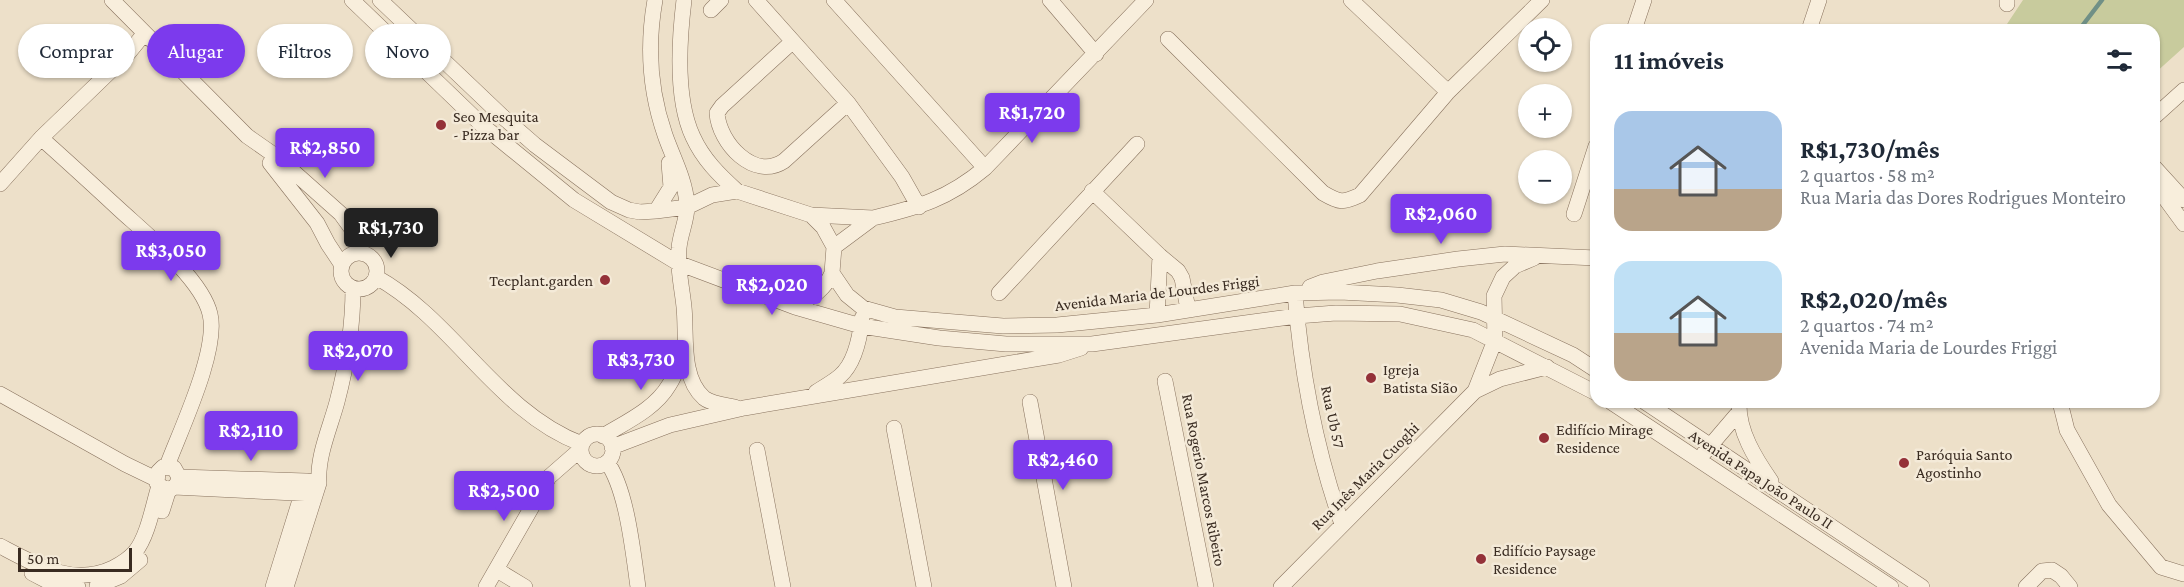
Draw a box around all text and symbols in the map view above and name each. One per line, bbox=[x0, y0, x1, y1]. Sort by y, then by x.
map controls bbox=[1518, 18, 1572, 204]
button: locate bbox=[1518, 18, 1572, 72]
chip: Comprar bbox=[18, 24, 135, 78]
chip: Alugar bbox=[147, 24, 245, 78]
chip: Filtros bbox=[257, 24, 353, 78]
chip: Novo bbox=[365, 24, 451, 78]
icon: filters bbox=[2103, 44, 2136, 77]
text: 11 imóveis bbox=[1614, 46, 1724, 75]
button: + bbox=[1518, 84, 1572, 138]
pin: R$1,720 bbox=[977, 93, 1087, 144]
text: R$1,720 bbox=[999, 101, 1065, 123]
place label: Seo Mesquita - Pizza bar bbox=[453, 108, 539, 143]
marker: Seo Mesquita - Pizza bar bbox=[434, 118, 448, 132]
pin: R$2,850 bbox=[270, 128, 380, 179]
icon: home bbox=[1662, 135, 1734, 207]
text: R$1,730/mês bbox=[1800, 135, 1939, 164]
text: R$2,850 bbox=[289, 136, 361, 158]
button: − bbox=[1518, 150, 1572, 204]
text: 2 quartos · 58 m² bbox=[1800, 164, 1935, 186]
text: Rua Maria das Dores Rodrigues Monteiro bbox=[1800, 186, 2126, 208]
pin: R$2,060 bbox=[1386, 194, 1496, 245]
text: R$2,060 bbox=[1405, 202, 1477, 224]
pin: R$1,730 bbox=[336, 208, 446, 259]
text: R$1,730 bbox=[358, 216, 424, 238]
pin: R$3,050 bbox=[116, 231, 226, 282]
text: R$3,050 bbox=[135, 239, 207, 261]
pin: R$2,020 bbox=[717, 265, 827, 316]
place label: Tecplant.garden bbox=[489, 272, 593, 290]
street label: Avenida Maria de Lourdes Friggi bbox=[1054, 272, 1260, 315]
marker: Tecplant.garden bbox=[598, 273, 612, 287]
text: R$2,020 bbox=[736, 273, 808, 295]
icon: home bbox=[1662, 285, 1734, 357]
text: R$2,020/mês bbox=[1800, 285, 1947, 314]
text: 2 quartos · 74 m² bbox=[1800, 314, 1933, 336]
pin: R$2,070 bbox=[303, 331, 413, 382]
text: Avenida Maria de Lourdes Friggi bbox=[1800, 336, 2057, 358]
text: R$2,070 bbox=[323, 339, 393, 361]
pin: R$3,730 bbox=[586, 340, 696, 391]
text: R$3,730 bbox=[607, 348, 675, 370]
place label: Igreja Batista Sião bbox=[1383, 361, 1458, 396]
marker: Igreja Batista Sião bbox=[1364, 371, 1378, 385]
street label: Rua Ub 57 bbox=[1318, 384, 1348, 450]
street label: Rua Rogerio Marcos Ribeiro bbox=[1178, 392, 1229, 568]
pin: R$2,110 bbox=[196, 411, 306, 462]
text: R$2,110 bbox=[219, 419, 283, 441]
street label: Rua Inês Maria Cuoghi bbox=[1308, 419, 1423, 534]
place label: Edifício Mirage Residence bbox=[1556, 421, 1653, 456]
street label: Avenida Papa João Paulo II bbox=[1685, 426, 1836, 533]
marker: Edifício Mirage Residence bbox=[1537, 431, 1551, 445]
pin: R$2,460 bbox=[1008, 440, 1118, 491]
place label: Paróquia Santo Agostinho bbox=[1916, 446, 2012, 482]
text: R$2,460 bbox=[1027, 448, 1099, 470]
marker: Paróquia Santo Agostinho bbox=[1897, 456, 1911, 470]
pin: R$2,500 bbox=[449, 471, 559, 522]
text: R$2,500 bbox=[468, 479, 540, 501]
place label: Edifício Paysage Residence bbox=[1493, 542, 1596, 577]
scale bar bbox=[18, 545, 132, 572]
text: 50 m bbox=[27, 550, 59, 567]
marker: Edifício Paysage Residence bbox=[1474, 552, 1488, 566]

